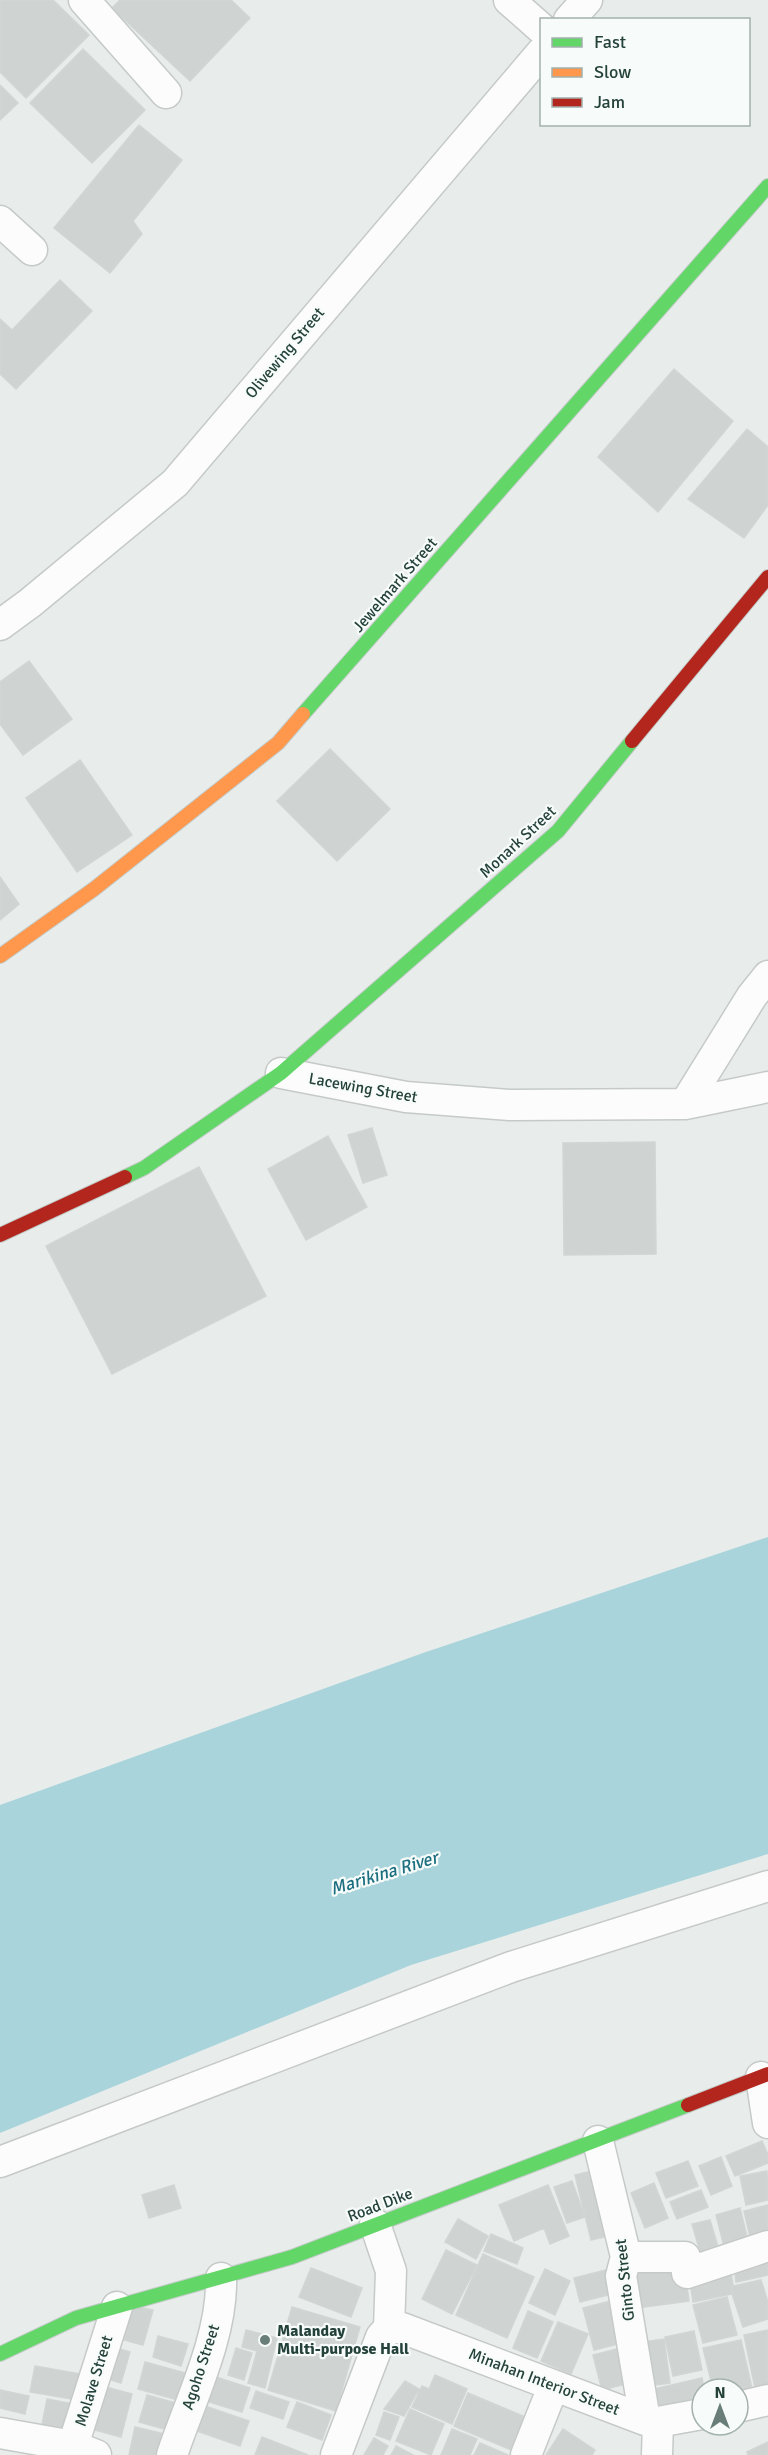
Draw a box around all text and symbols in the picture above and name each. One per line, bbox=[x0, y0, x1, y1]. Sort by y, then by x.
legend bbox=[540, 18, 750, 126]
text: Fast bbox=[594, 31, 626, 53]
text: Slow bbox=[594, 61, 631, 83]
text: Jam bbox=[594, 91, 625, 113]
street label: Olivewing Street bbox=[241, 303, 329, 403]
street label: Jewelmark Street bbox=[348, 533, 442, 636]
street label: Monark Street bbox=[476, 801, 561, 882]
street label: Lacewing Street bbox=[307, 1069, 419, 1107]
water label: Marikina River bbox=[328, 1846, 443, 1900]
street label: Road Dike bbox=[345, 2183, 415, 2227]
street label: Ginto Street bbox=[611, 2238, 639, 2322]
street label: Agoho Street bbox=[178, 2321, 224, 2412]
place label: Malanday Multi-purpose Hall bbox=[277, 2321, 409, 2359]
street label: Molave Street bbox=[71, 2333, 117, 2429]
marker: Malanday Multi-purpose Hall bbox=[258, 2333, 272, 2347]
street label: Minahan Interior Street bbox=[466, 2344, 623, 2420]
north arrow bbox=[690, 2377, 750, 2437]
text: N bbox=[714, 2383, 726, 2403]

